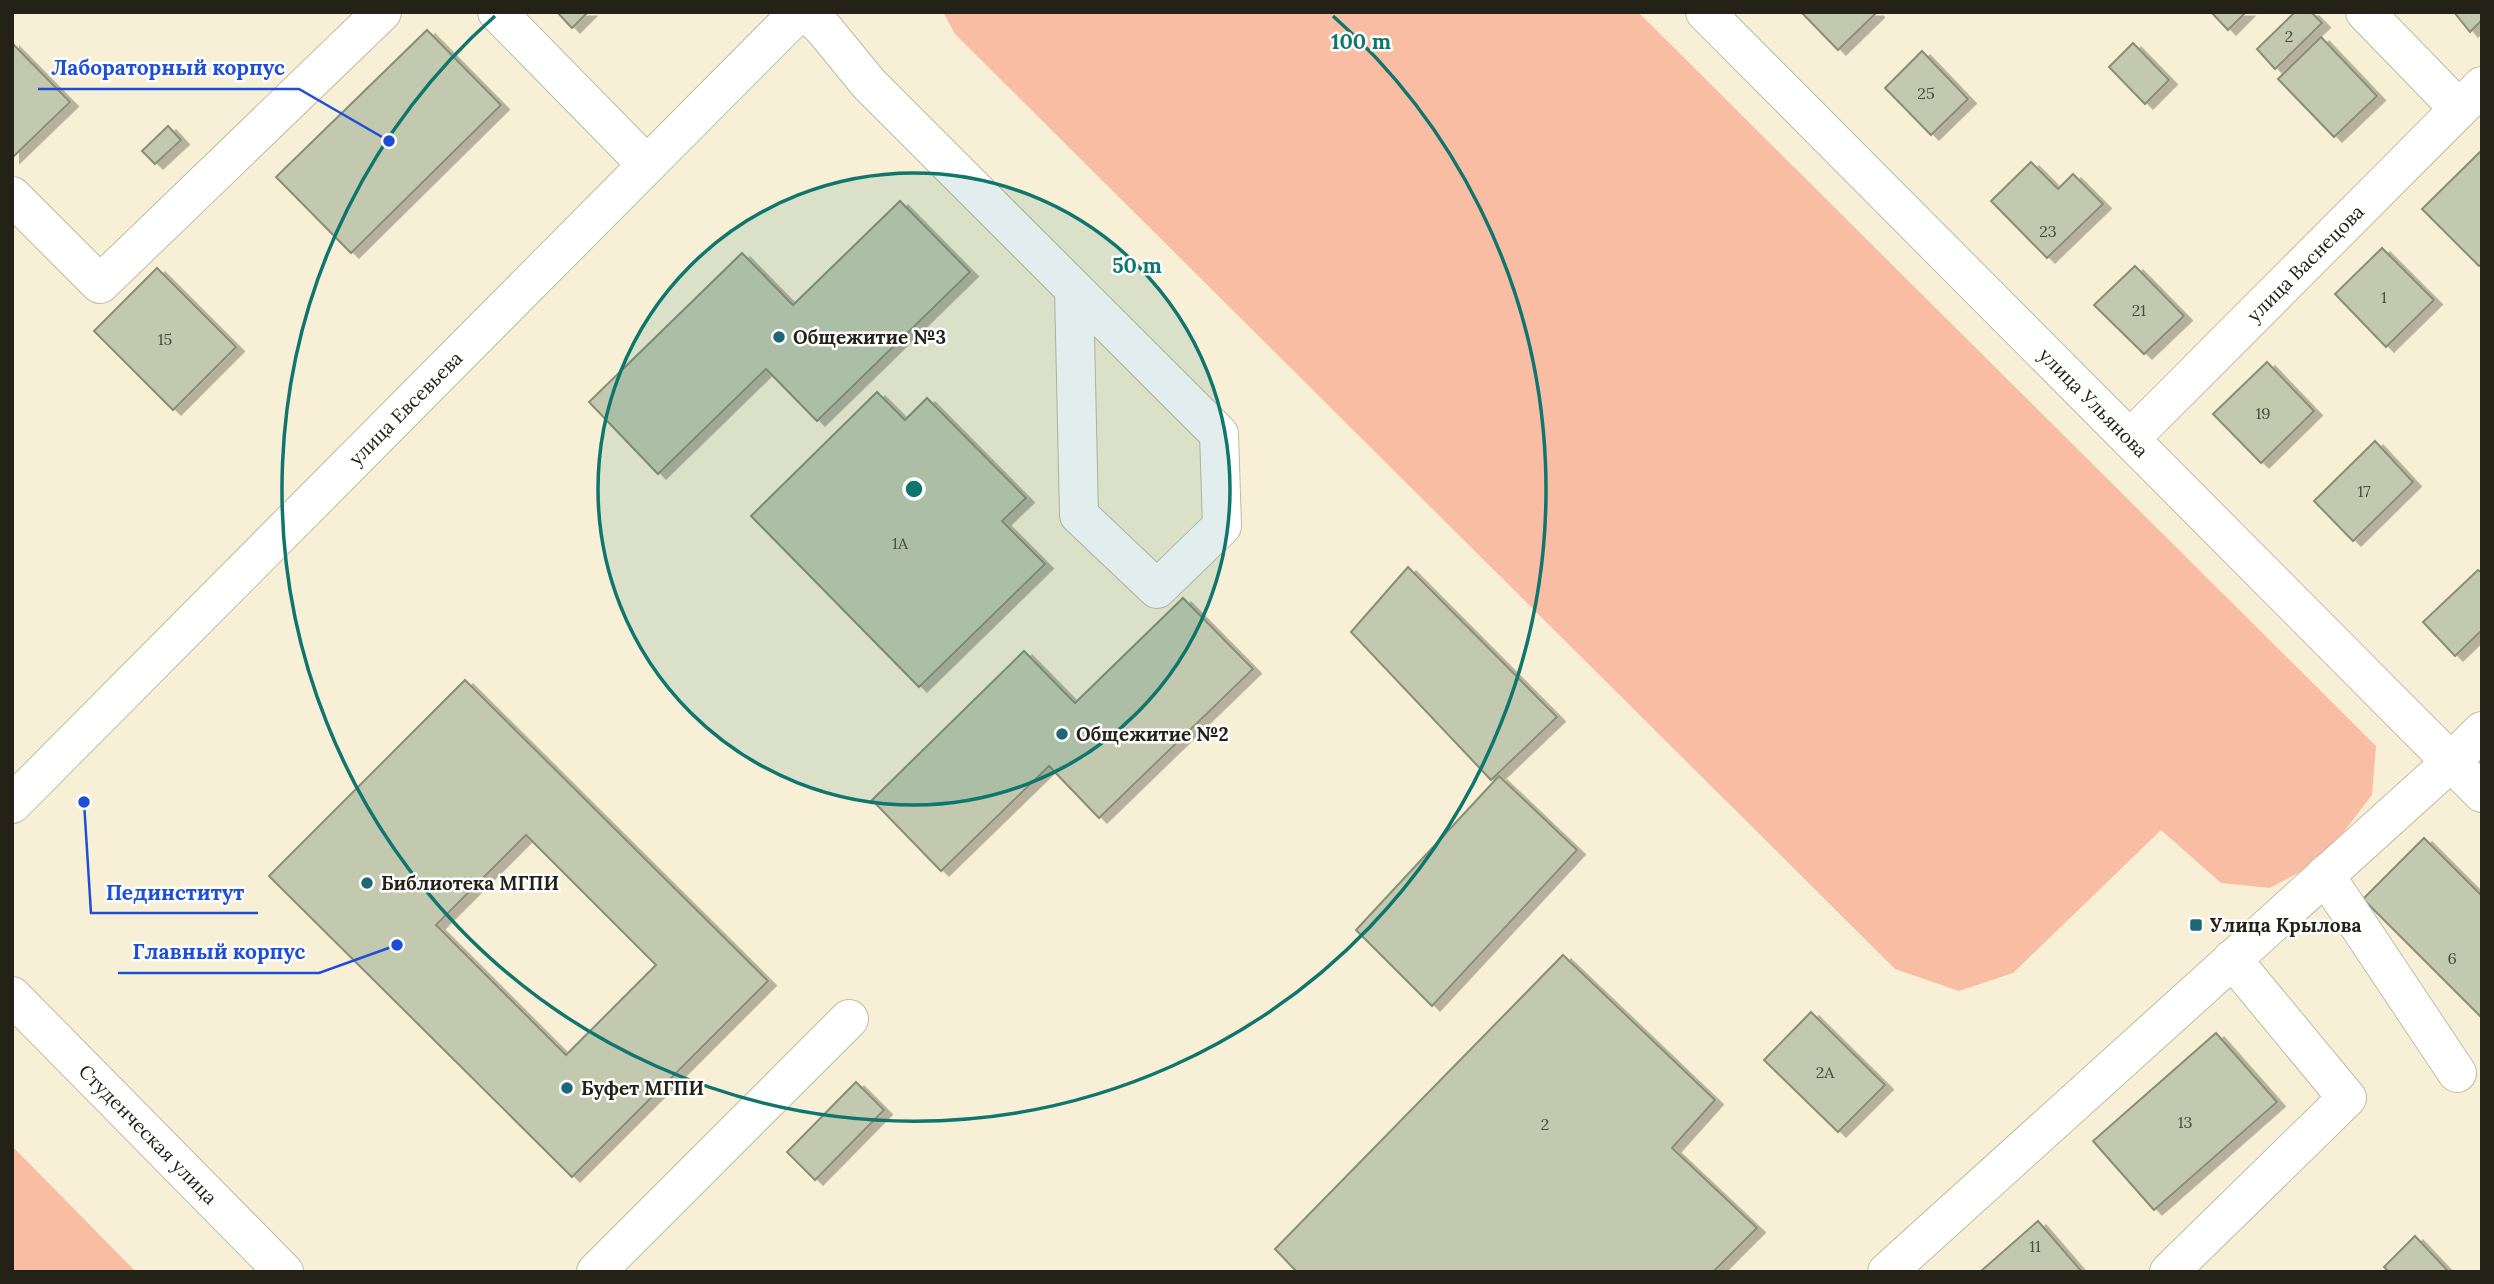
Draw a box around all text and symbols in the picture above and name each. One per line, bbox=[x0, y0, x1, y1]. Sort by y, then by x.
house number: 2 bbox=[2285, 26, 2293, 46]
text: 100 m bbox=[1331, 28, 1391, 55]
callout: Лабораторный корпус bbox=[38, 47, 299, 89]
text: Лабораторный корпус bbox=[51, 54, 285, 81]
house number: 25 bbox=[1917, 83, 1935, 103]
street label: улица Васнецова bbox=[2242, 200, 2369, 327]
house number: 23 bbox=[2039, 221, 2057, 241]
text: 50 m bbox=[1112, 252, 1162, 279]
house number: 1 bbox=[2381, 287, 2387, 307]
house number: 21 bbox=[2132, 300, 2146, 320]
place label: Общежитие №3 bbox=[793, 325, 946, 349]
house number: 15 bbox=[158, 329, 172, 349]
marker: Общежитие №3 bbox=[771, 329, 787, 345]
street label: улица Ульянова bbox=[2034, 343, 2153, 463]
street label: улица Евсевьева bbox=[343, 346, 467, 470]
house number: 19 bbox=[2255, 403, 2271, 423]
centre of rings bbox=[902, 477, 926, 501]
house number: 17 bbox=[2357, 481, 2371, 501]
house number: 1А bbox=[892, 533, 909, 553]
place label: Общежитие №2 bbox=[1076, 722, 1229, 746]
marker: Общежитие №2 bbox=[1054, 726, 1070, 742]
callout: Пединститут bbox=[91, 871, 258, 913]
place label: Библиотека МГПИ bbox=[381, 871, 559, 895]
marker: Библиотека МГПИ bbox=[359, 875, 375, 891]
text: Пединститут bbox=[106, 879, 244, 906]
place label: Улица Крылова bbox=[2210, 913, 2361, 937]
marker: Улица Крылова bbox=[2188, 917, 2204, 933]
callout: Главный корпус bbox=[118, 931, 319, 973]
text: Главный корпус bbox=[132, 938, 306, 965]
house number: 6 bbox=[2447, 948, 2457, 968]
street label: Студенческая улица bbox=[74, 1059, 223, 1209]
house number: 2А bbox=[1816, 1062, 1835, 1082]
place label: Буфет МГПИ bbox=[581, 1076, 704, 1100]
marker: Буфет МГПИ bbox=[559, 1080, 575, 1096]
house number: 13 bbox=[2178, 1112, 2192, 1132]
house number: 2 bbox=[1541, 1114, 1549, 1134]
house number: 11 bbox=[2029, 1236, 2041, 1256]

